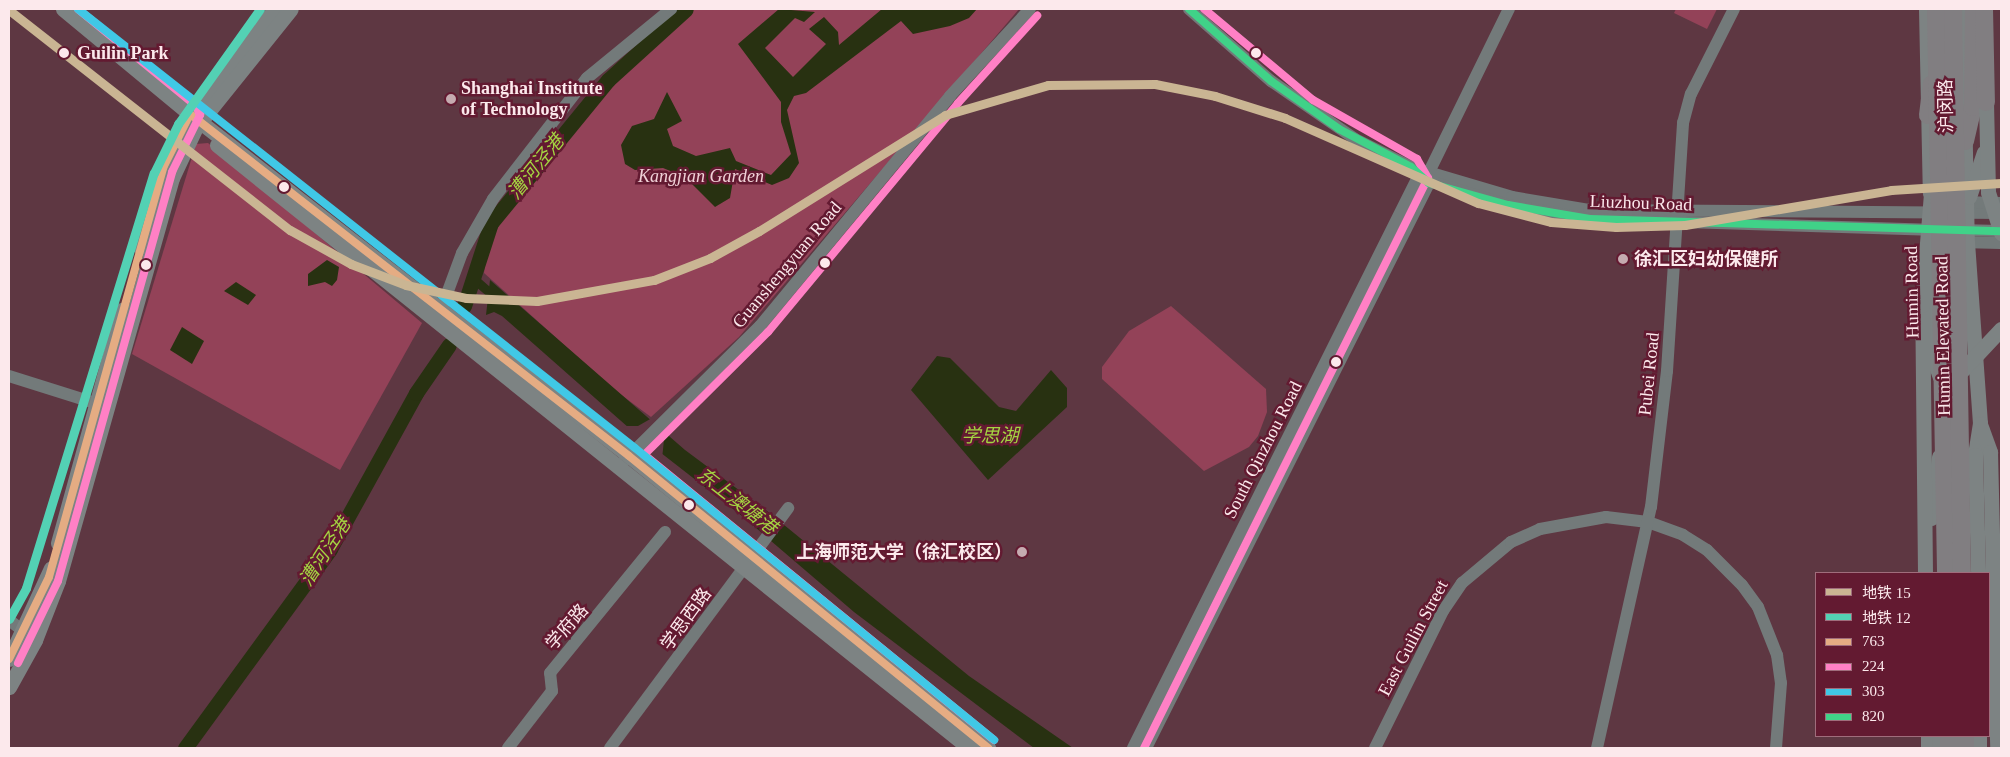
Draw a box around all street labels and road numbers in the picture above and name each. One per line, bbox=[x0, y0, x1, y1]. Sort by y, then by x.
street label: 沪闵路 bbox=[1935, 79, 1957, 133]
street label: Liuzhou Road bbox=[1589, 190, 1693, 216]
street label: Guanshengyuan Road bbox=[728, 197, 846, 333]
street label: Humin Road bbox=[1900, 246, 1924, 338]
street label: Humin Elevated Road bbox=[1931, 256, 1955, 416]
street label: Pubei Road bbox=[1634, 331, 1664, 417]
street label: South Qinzhou Road bbox=[1219, 378, 1307, 522]
street label: East Guilin Street bbox=[1373, 576, 1453, 700]
street label: 学思西路 bbox=[656, 584, 716, 654]
street label: 学府路 bbox=[541, 600, 593, 654]

